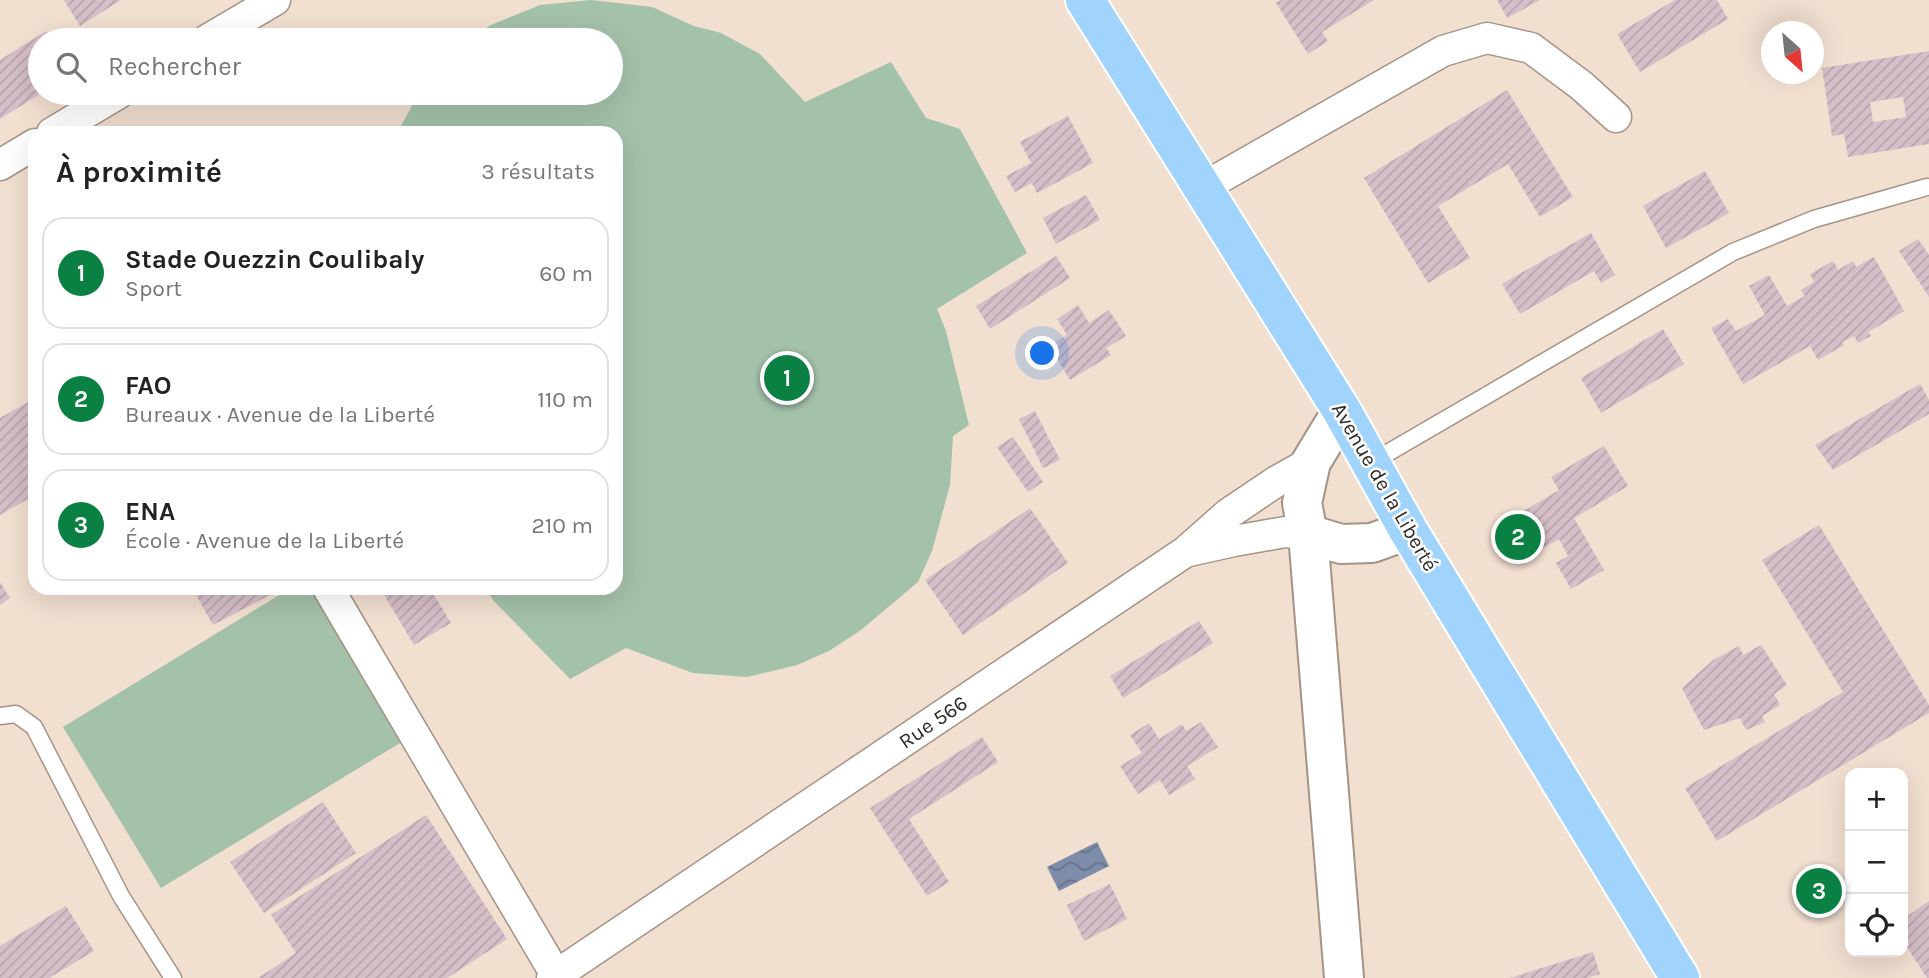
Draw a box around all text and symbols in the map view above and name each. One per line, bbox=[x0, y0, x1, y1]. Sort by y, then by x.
north arrow bbox=[1761, 21, 1824, 84]
search box bbox=[28, 28, 623, 105]
icon: search bbox=[52, 48, 90, 86]
text: Rechercher bbox=[108, 51, 241, 82]
text: À proximité bbox=[56, 154, 222, 190]
text: 3 résultats bbox=[481, 158, 595, 185]
text: Stade Ouezzin Coulibaly bbox=[125, 244, 424, 275]
text: 1 bbox=[77, 260, 85, 287]
text: 60 m bbox=[539, 260, 593, 287]
text: Sport bbox=[125, 275, 182, 302]
your location bbox=[1025, 336, 1059, 370]
pin: 1 bbox=[764, 352, 810, 404]
text: FAO bbox=[125, 370, 172, 401]
text: 2 bbox=[74, 386, 88, 413]
text: 110 m bbox=[537, 386, 593, 413]
street label: Avenue de la Liberté bbox=[1327, 399, 1443, 575]
text: Bureaux · Avenue de la Liberté bbox=[125, 401, 435, 428]
text: ENA bbox=[125, 496, 175, 527]
pin: 2 bbox=[1495, 511, 1541, 563]
text: 3 bbox=[74, 512, 88, 539]
text: 210 m bbox=[531, 512, 593, 539]
text: École · Avenue de la Liberté bbox=[125, 527, 404, 554]
street label: Rue 566 bbox=[894, 690, 972, 754]
map controls bbox=[1845, 768, 1908, 957]
button: + bbox=[1845, 768, 1908, 831]
button: − bbox=[1845, 831, 1908, 894]
pin: 3 bbox=[1796, 865, 1842, 917]
button: locate bbox=[1845, 894, 1908, 957]

